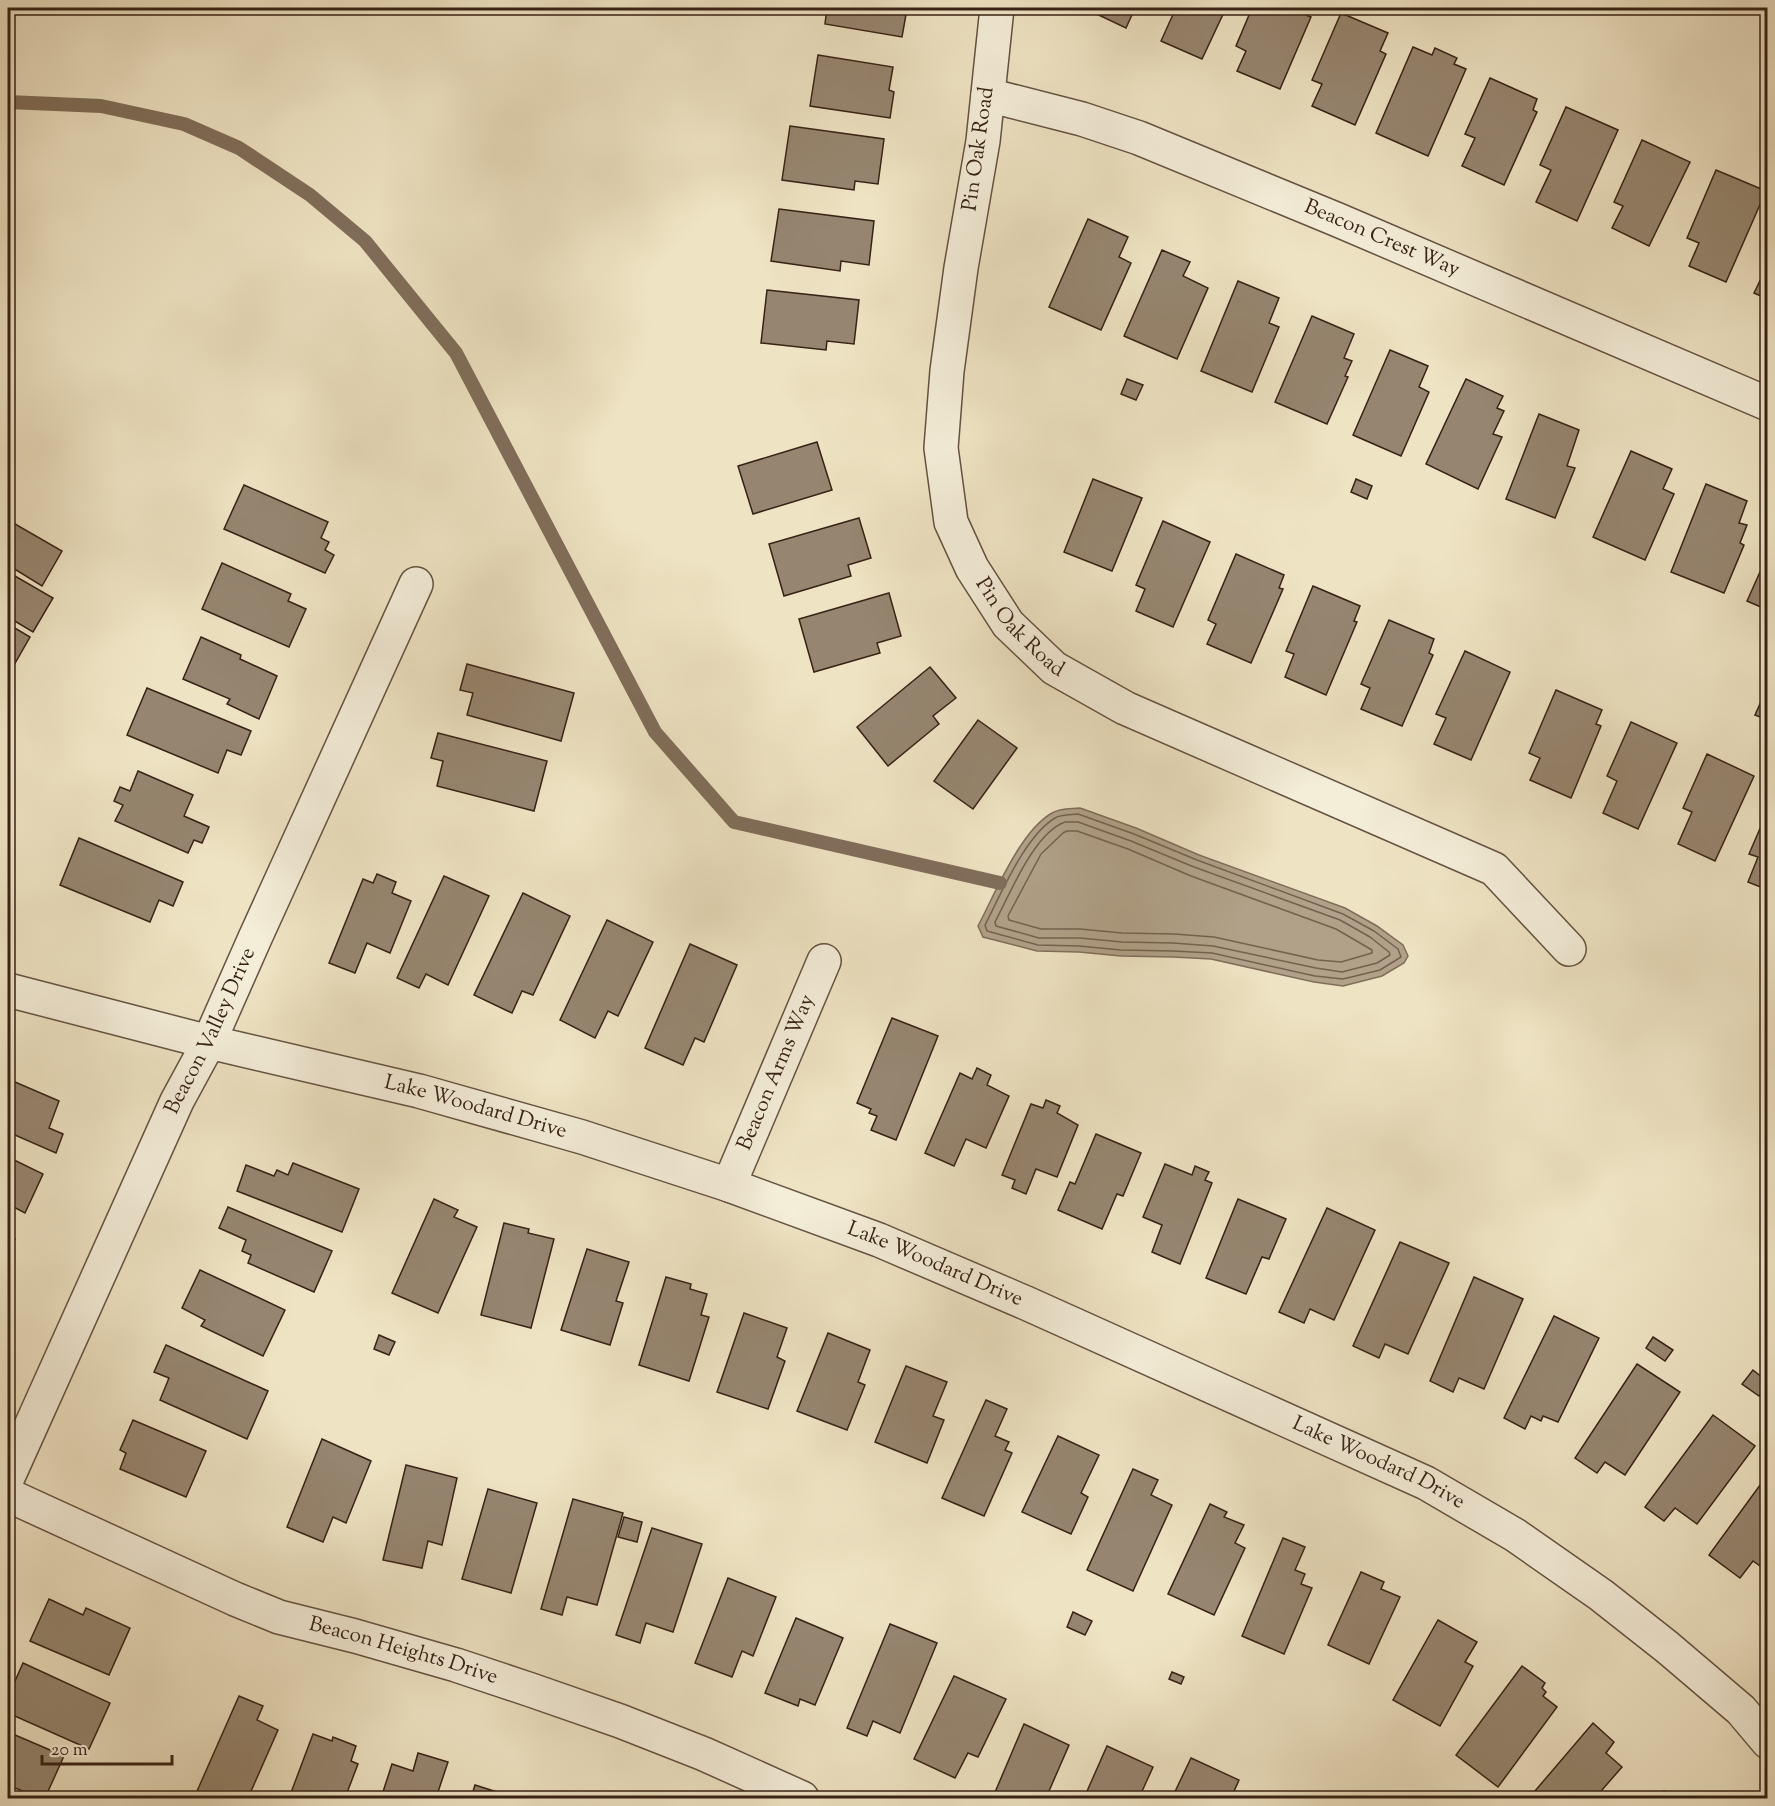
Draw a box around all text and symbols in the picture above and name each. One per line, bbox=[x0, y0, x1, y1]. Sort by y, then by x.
street label: Pin Oak Road bbox=[955, 85, 1003, 213]
street label: Beacon Crest Way bbox=[1299, 193, 1465, 286]
street label: Pin Oak Road bbox=[967, 572, 1070, 686]
street label: Beacon Valley Drive bbox=[158, 943, 264, 1119]
street label: Beacon Arms Way bbox=[730, 990, 823, 1155]
street label: Lake Woodard Drive bbox=[381, 1068, 570, 1147]
street label: Lake Woodard Drive bbox=[843, 1215, 1027, 1315]
street label: Lake Woodard Drive bbox=[1287, 1410, 1470, 1517]
street label: Beacon Heights Drive bbox=[305, 1610, 502, 1693]
scale bar bbox=[42, 1728, 172, 1766]
text: 20 m bbox=[51, 1738, 88, 1764]

